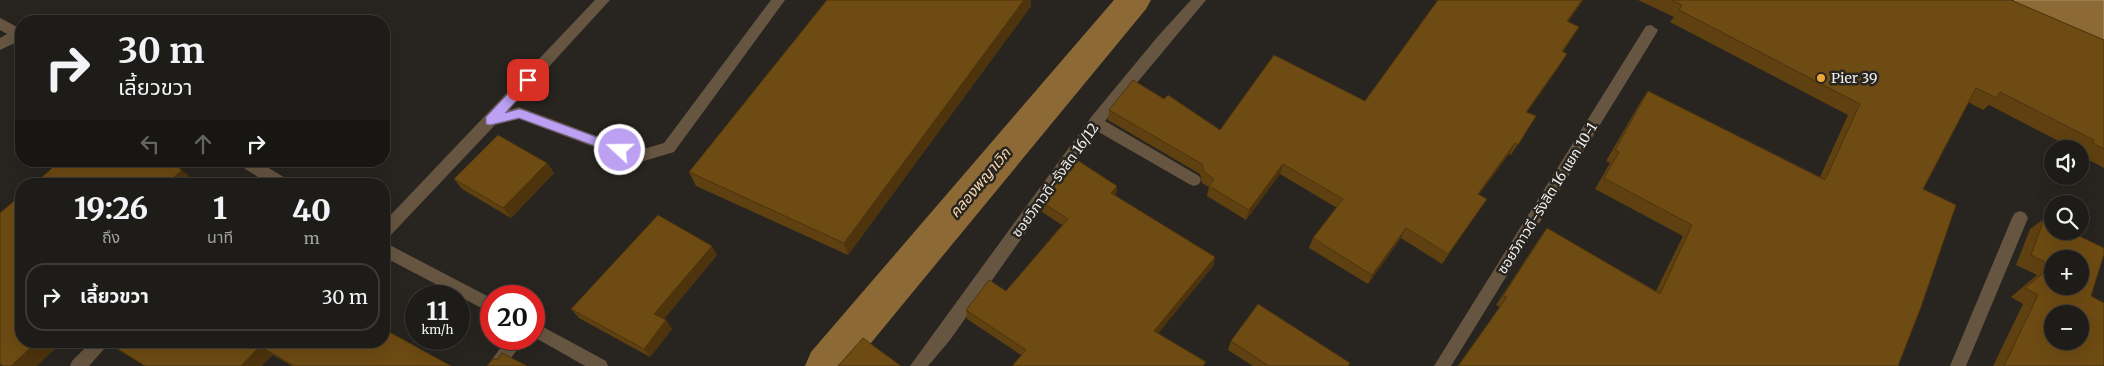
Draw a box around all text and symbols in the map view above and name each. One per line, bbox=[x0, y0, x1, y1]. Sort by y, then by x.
text: 30 m bbox=[118, 29, 204, 73]
icon: right bbox=[35, 35, 100, 100]
pin bbox=[507, 59, 549, 101]
icon: arrive bbox=[514, 66, 542, 94]
place label: Pier 39 bbox=[1831, 69, 1877, 87]
marker: Pier 39 bbox=[1815, 72, 1827, 84]
text: เลี้ยวขวา bbox=[118, 73, 193, 101]
street label: ซอยวิภาวดี-รังสิต 16/12 bbox=[1008, 119, 1102, 241]
street label: ซอยวิภาวดี-รังสิต 16 แยก 10-1 bbox=[1493, 119, 1601, 277]
position arrow bbox=[593, 123, 645, 175]
icon: left bbox=[136, 130, 164, 158]
icon: ahead bbox=[189, 130, 217, 158]
icon: right bbox=[242, 130, 270, 158]
map controls bbox=[2044, 140, 2089, 350]
button: sound bbox=[2044, 140, 2089, 185]
water label: คลองพญาเวิก bbox=[945, 143, 1015, 221]
text: 19:26 bbox=[74, 189, 148, 227]
text: 1 bbox=[213, 189, 227, 227]
text: 40 bbox=[292, 191, 331, 229]
button: search bbox=[2044, 195, 2089, 240]
text: ถึง bbox=[102, 227, 120, 247]
text: นาที bbox=[207, 227, 233, 247]
text: m bbox=[304, 228, 320, 248]
button: + bbox=[2044, 250, 2089, 295]
icon: right bbox=[37, 283, 65, 311]
text: เลี้ยวขวา bbox=[80, 284, 149, 308]
text: 30 m bbox=[322, 285, 368, 309]
speed limit sign: 20 bbox=[480, 285, 545, 350]
text: 11 bbox=[426, 295, 449, 327]
button: − bbox=[2044, 305, 2089, 350]
text: km/h bbox=[422, 322, 453, 337]

